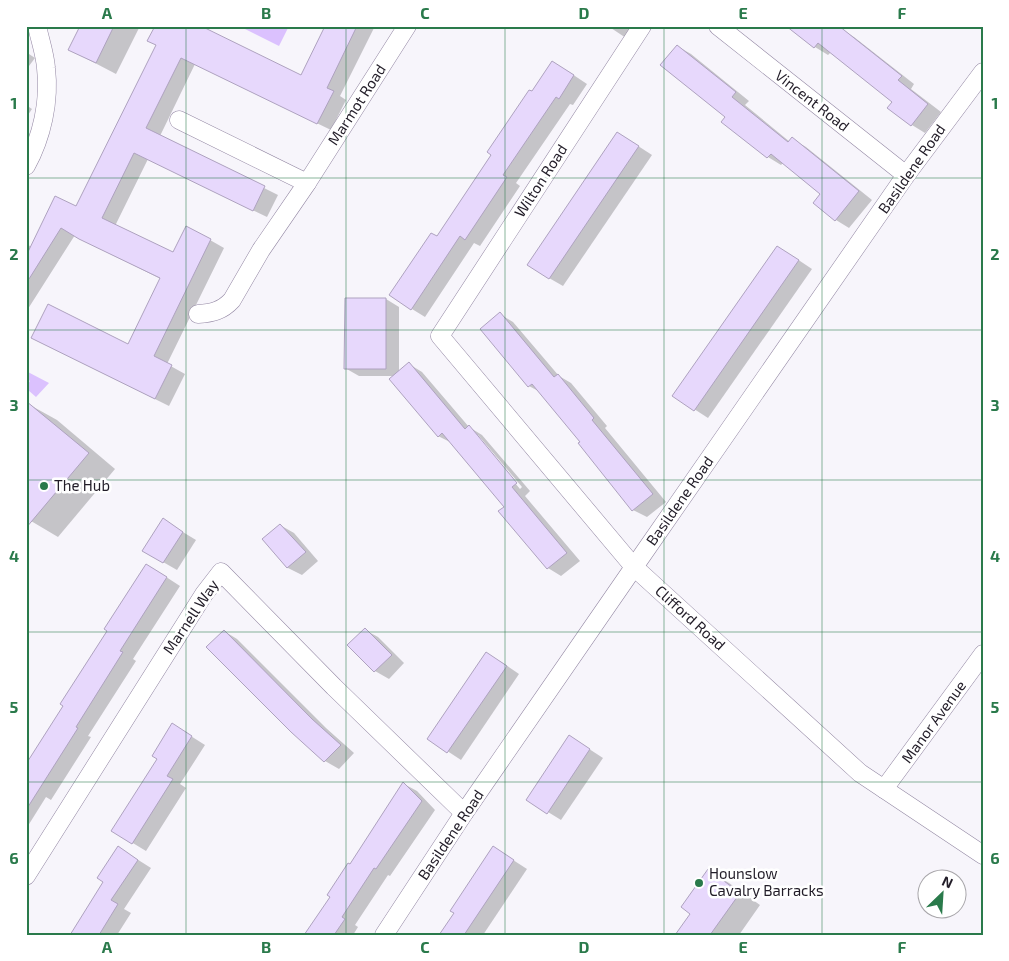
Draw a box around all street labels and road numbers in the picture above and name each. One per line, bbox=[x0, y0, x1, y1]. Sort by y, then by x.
street label: Marmot Road bbox=[323, 61, 389, 148]
street label: Vincent Road bbox=[772, 66, 853, 135]
street label: Basildene Road bbox=[874, 120, 949, 216]
street label: Wilton Road bbox=[510, 141, 570, 220]
street label: Basildene Road bbox=[642, 452, 717, 548]
street label: Marnell Way bbox=[159, 576, 222, 657]
street label: Clifford Road bbox=[652, 581, 729, 653]
street label: Manor Avenue bbox=[897, 677, 969, 766]
street label: Basildene Road bbox=[413, 786, 487, 883]

